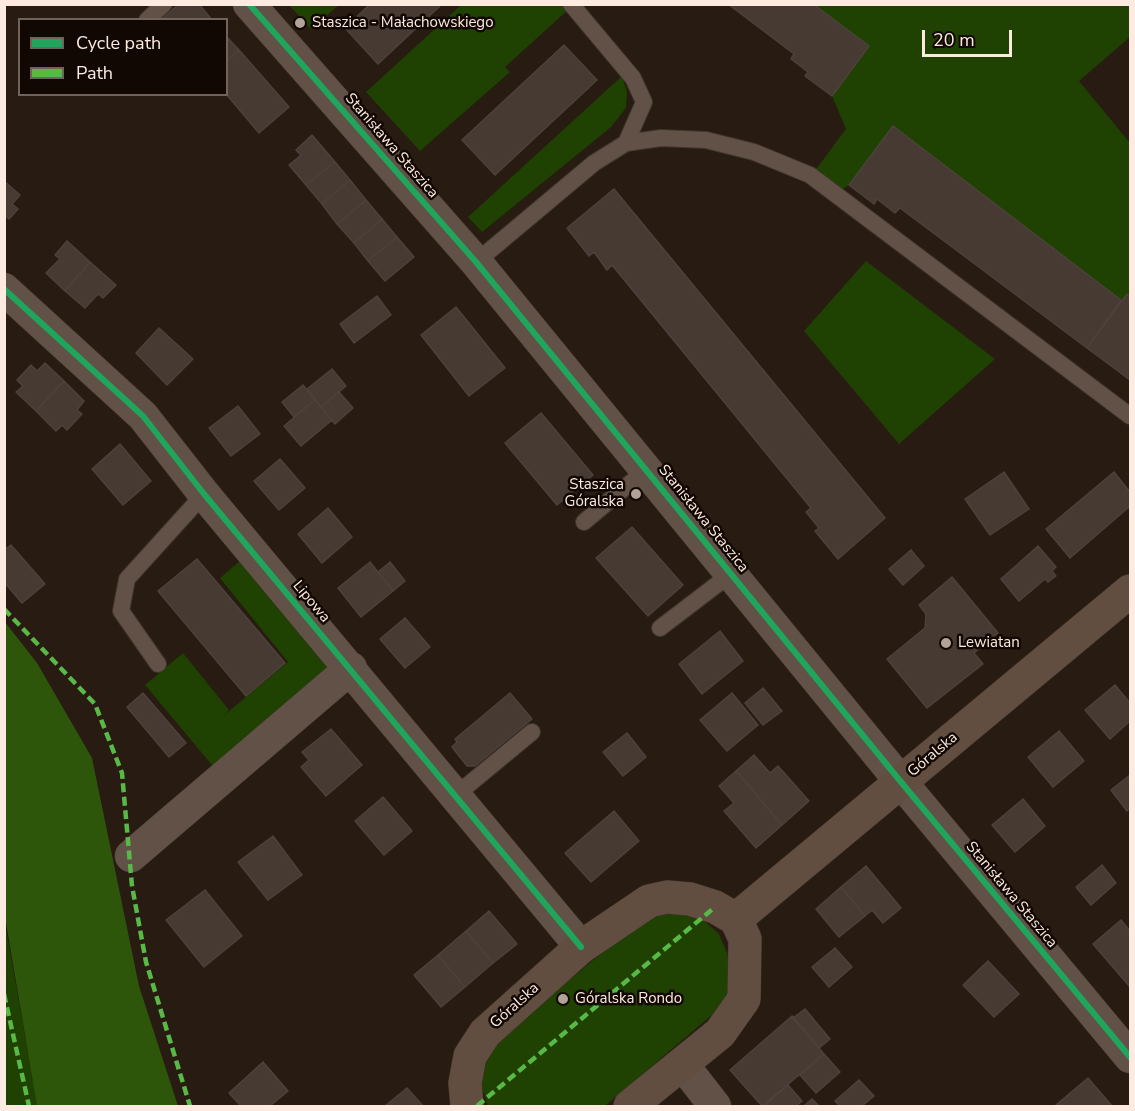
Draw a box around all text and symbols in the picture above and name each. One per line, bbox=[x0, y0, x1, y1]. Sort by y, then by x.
place label: Staszica - Małachowskiego bbox=[312, 14, 493, 32]
marker: Staszica - Małachowskiego bbox=[293, 16, 307, 30]
legend bbox=[18, 18, 228, 96]
scale bar bbox=[925, 18, 1015, 56]
text: 20 m bbox=[933, 28, 975, 52]
text: Cycle path bbox=[76, 31, 161, 55]
text: Path bbox=[76, 61, 113, 85]
street label: Stanisława Staszica bbox=[341, 90, 441, 202]
street label: Stanisława Staszica bbox=[654, 462, 752, 576]
place label: Staszica Góralska bbox=[565, 476, 624, 511]
marker: Staszica Góralska bbox=[629, 487, 643, 501]
street label: Lipowa bbox=[288, 577, 334, 627]
place label: Lewiatan bbox=[958, 634, 1020, 652]
marker: Lewiatan bbox=[939, 636, 953, 650]
street label: Góralska bbox=[904, 729, 962, 781]
street label: Stanisława Staszica bbox=[961, 838, 1061, 952]
street label: Góralska bbox=[487, 979, 543, 1033]
place label: Góralska Rondo bbox=[575, 990, 682, 1008]
marker: Góralska Rondo bbox=[556, 992, 570, 1006]

